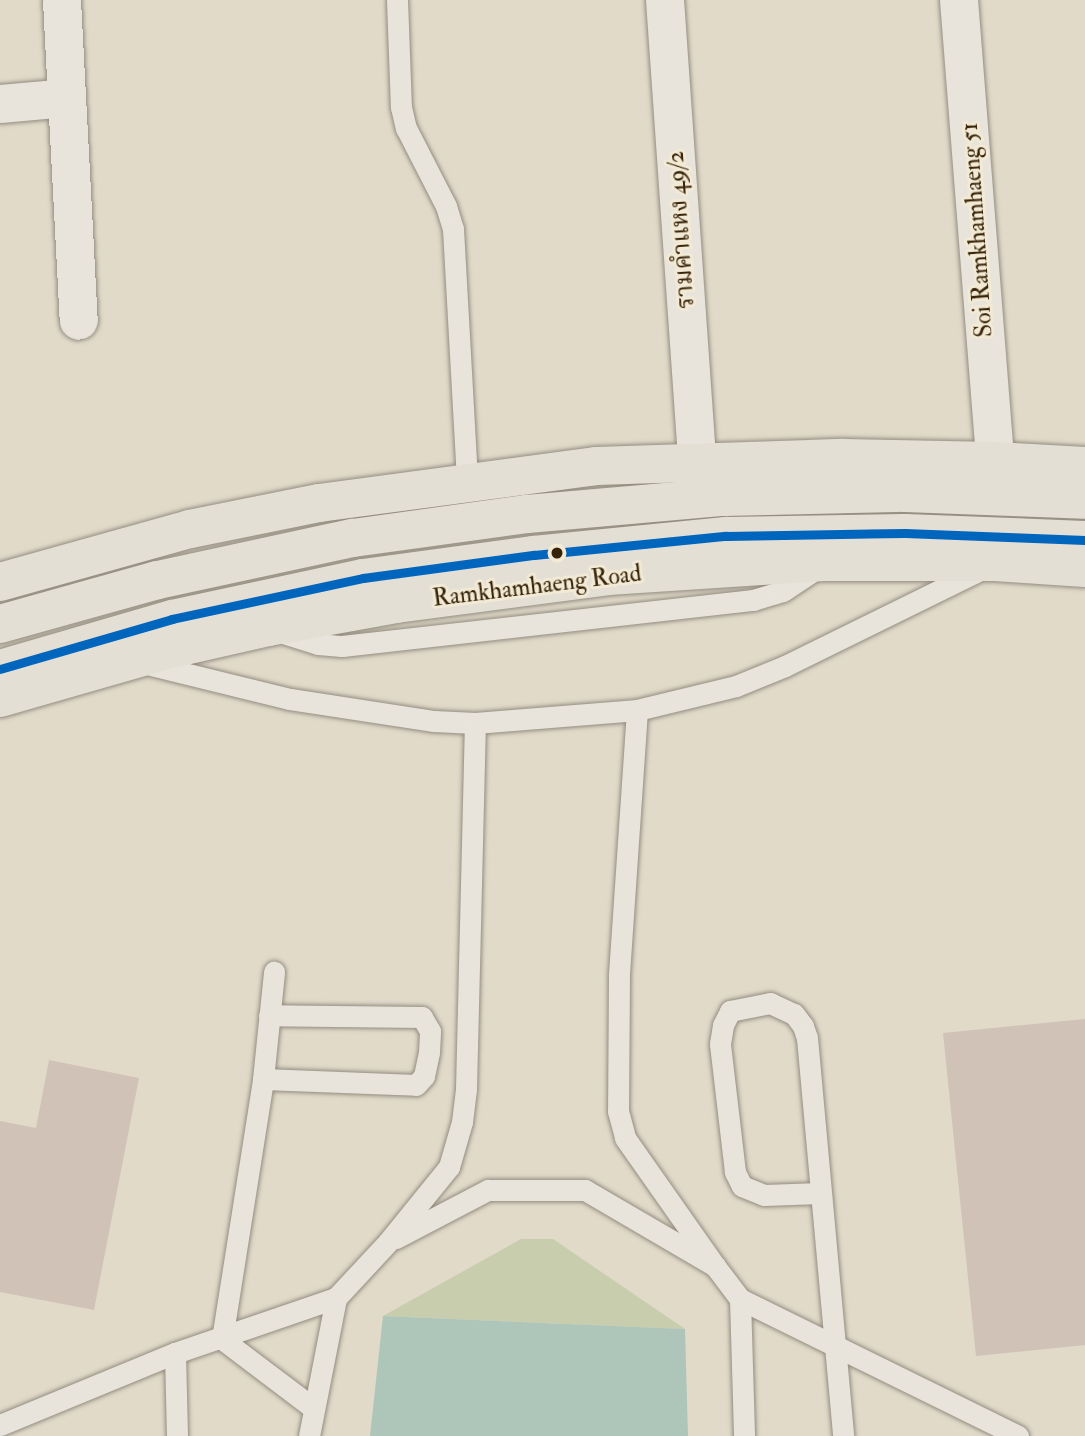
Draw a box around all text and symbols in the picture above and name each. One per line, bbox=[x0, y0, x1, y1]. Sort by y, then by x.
street label: Soi Ramkhamhaeng 51 bbox=[955, 122, 999, 338]
street label: รามคำแหง 49/2 bbox=[661, 150, 701, 310]
unlabelled marker bbox=[550, 546, 564, 560]
street label: Ramkhamhaeng Road bbox=[431, 559, 643, 613]

